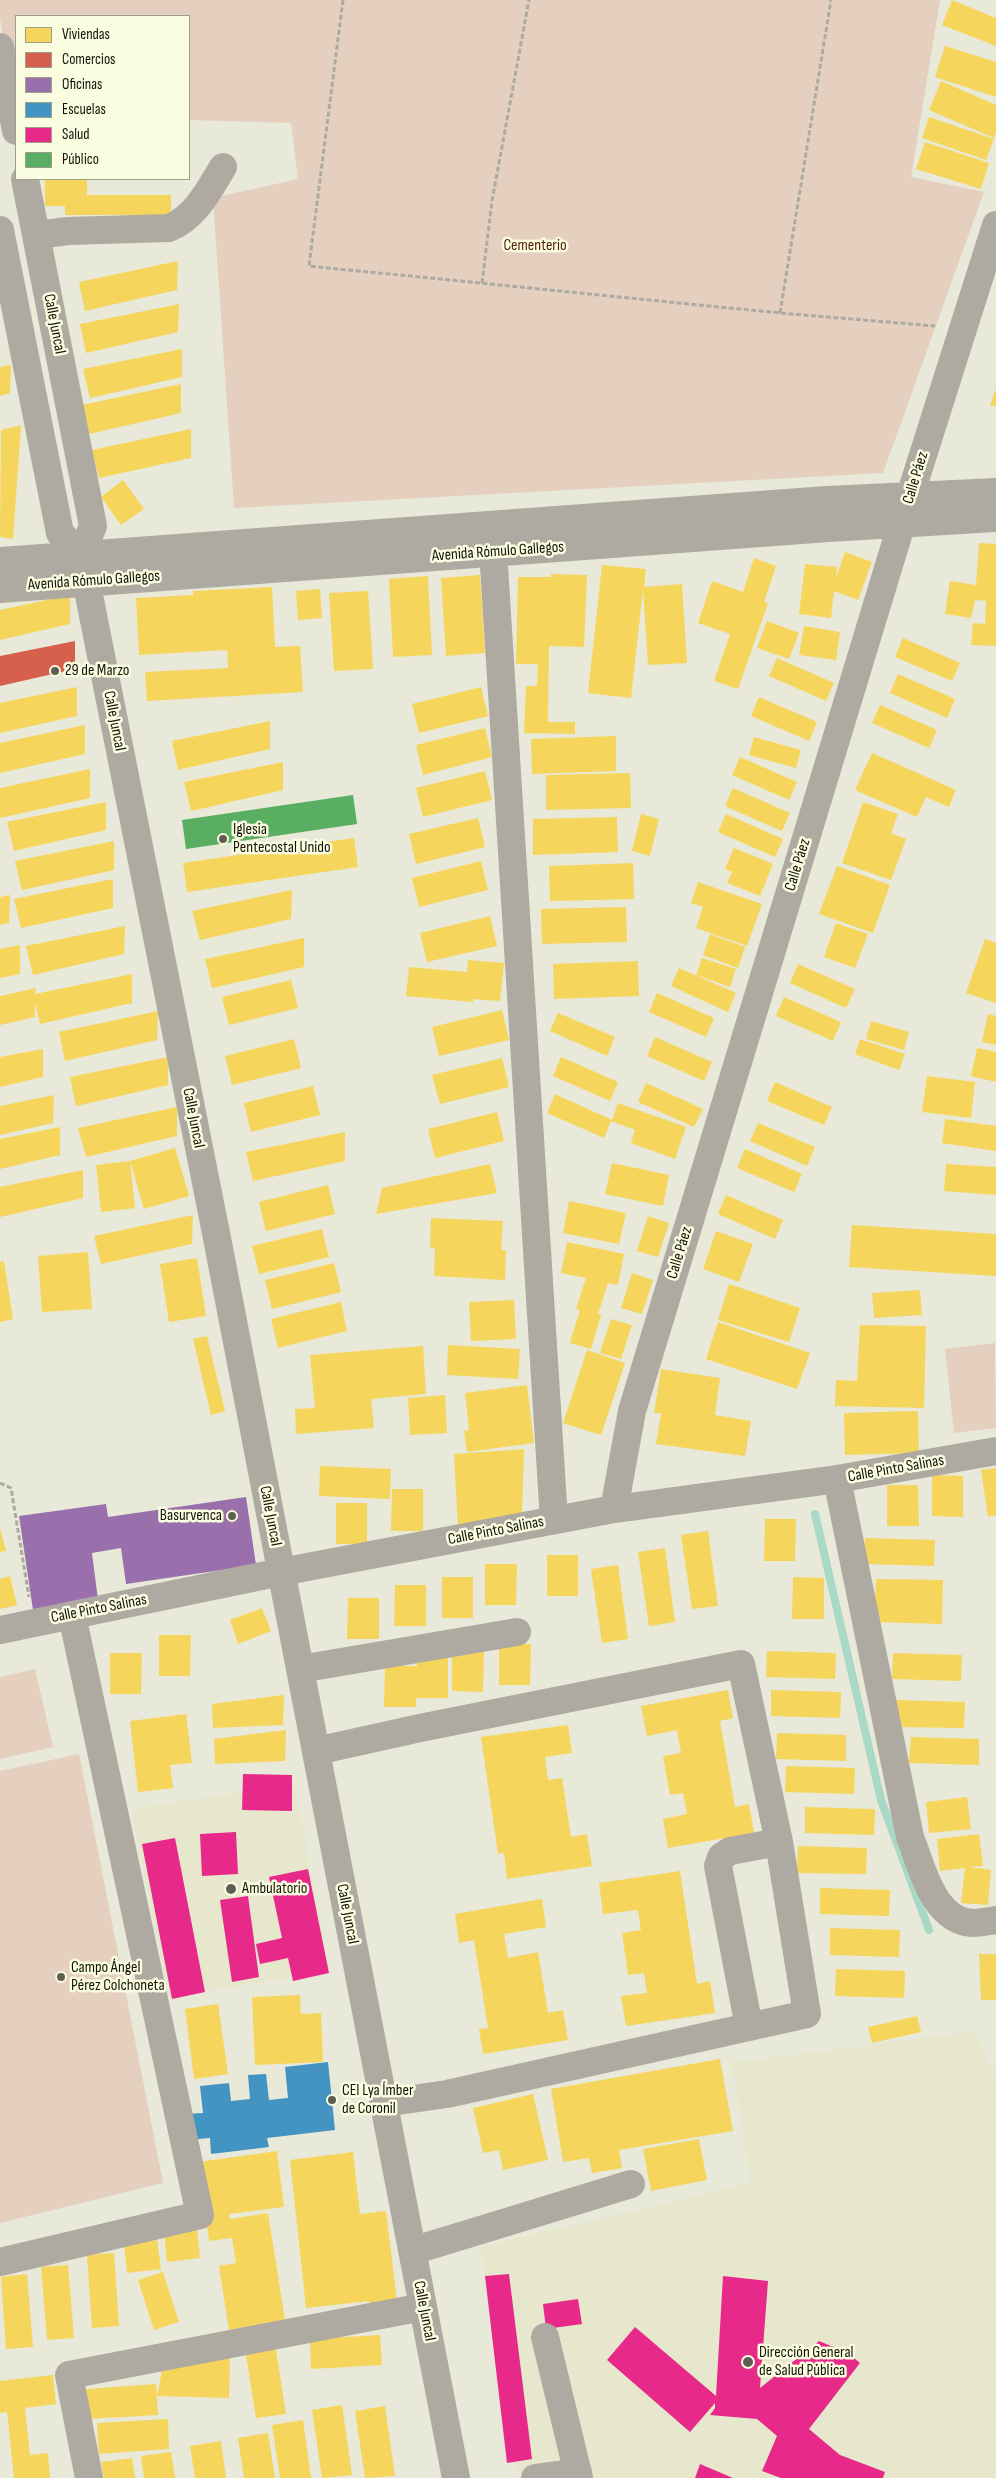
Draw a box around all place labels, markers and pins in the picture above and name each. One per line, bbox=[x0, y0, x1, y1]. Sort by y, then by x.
place label: 29 de Marzo bbox=[65, 661, 129, 681]
marker: 29 de Marzo bbox=[49, 665, 61, 677]
place label: Iglesia Pentecostal Unido bbox=[233, 820, 331, 858]
marker: Iglesia Pentecostal Unido bbox=[217, 833, 229, 845]
place label: Basurvenca bbox=[160, 1506, 222, 1526]
marker: Basurvenca bbox=[226, 1510, 238, 1522]
place label: Ambulatorio bbox=[242, 1879, 307, 1899]
marker: Ambulatorio bbox=[224, 1882, 238, 1896]
place label: Campo Ángel Pérez Colchoneta bbox=[71, 1958, 165, 1996]
marker: Campo Ángel Pérez Colchoneta bbox=[55, 1971, 67, 1983]
place label: CEI Lya Ímber de Coronil bbox=[342, 2081, 413, 2119]
marker: CEI Lya Ímber de Coronil bbox=[326, 2094, 338, 2106]
place label: Dirección General de Salud Pública bbox=[759, 2343, 854, 2381]
marker: Dirección General de Salud Pública bbox=[741, 2355, 755, 2369]

